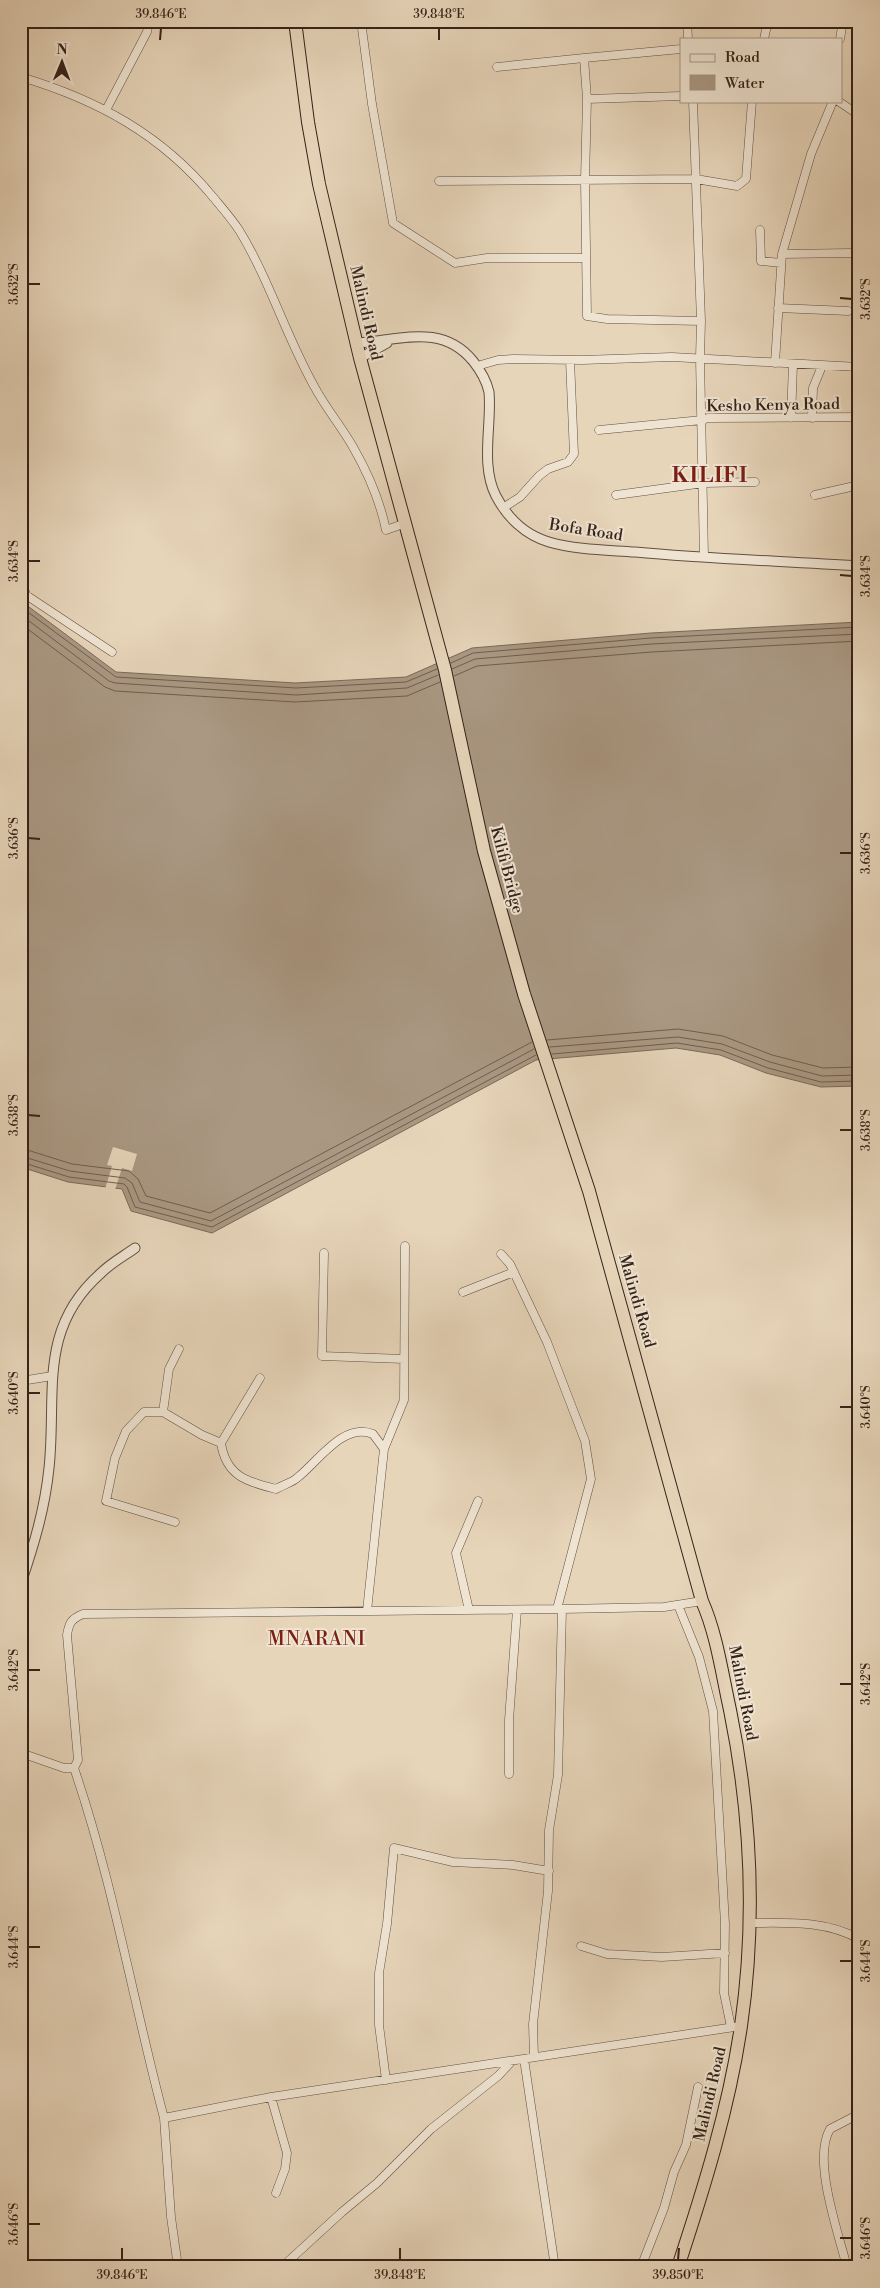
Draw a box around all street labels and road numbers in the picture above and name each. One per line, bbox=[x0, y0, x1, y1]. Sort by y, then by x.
street label: Malindi Road bbox=[345, 264, 387, 362]
street label: Kesho Kenya Road bbox=[706, 394, 840, 416]
street label: Bofa Road bbox=[547, 514, 624, 546]
street label: Kilifi Bridge bbox=[486, 824, 528, 916]
street label: Malindi Road bbox=[614, 1252, 660, 1350]
street label: Malindi Road bbox=[724, 1644, 762, 1742]
street label: Malindi Road bbox=[689, 2045, 731, 2143]

